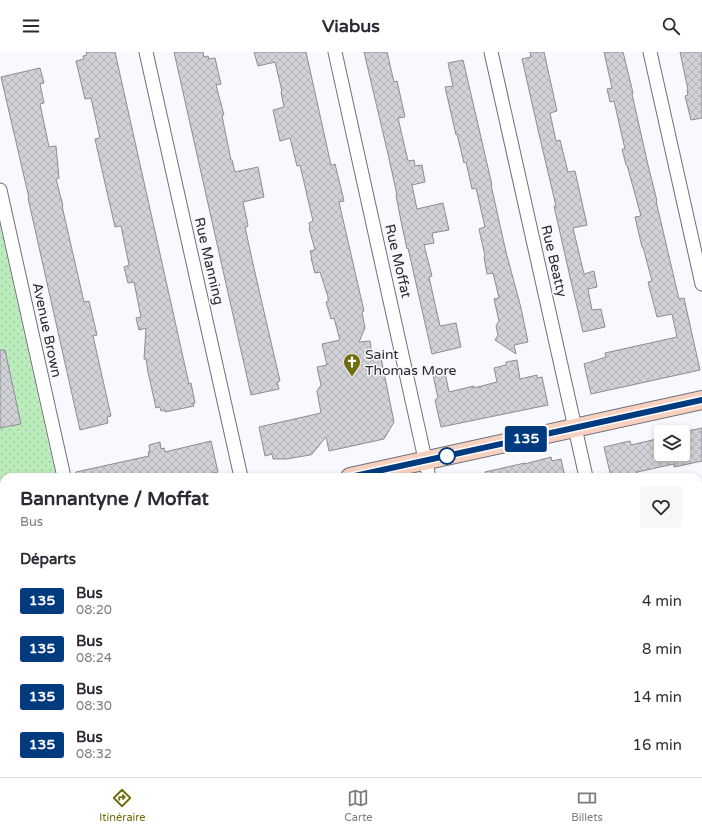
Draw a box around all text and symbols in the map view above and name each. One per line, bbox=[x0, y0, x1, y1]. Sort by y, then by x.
icon: menu bbox=[20, 15, 42, 37]
text: Viabus bbox=[322, 15, 380, 37]
icon: search bbox=[660, 15, 682, 37]
street label: Rue Manning bbox=[191, 216, 227, 306]
street label: Rue Moffat bbox=[381, 222, 415, 300]
street label: Rue Beatty bbox=[537, 223, 571, 299]
street label: Avenue Brown bbox=[29, 281, 65, 379]
place label: Saint Thomas More bbox=[365, 346, 457, 379]
church icon: Saint Thomas More bbox=[342, 352, 362, 377]
map controls bbox=[654, 425, 690, 461]
button: layers bbox=[654, 425, 690, 461]
line badge: 135 bbox=[503, 426, 549, 452]
text: 135 bbox=[513, 430, 539, 447]
unlabelled marker bbox=[438, 447, 456, 465]
button: heart bbox=[640, 486, 682, 528]
text: Bannantyne / Moffat bbox=[20, 488, 209, 510]
text: Bus bbox=[20, 514, 43, 530]
text: Départs bbox=[20, 550, 76, 568]
text: Bus bbox=[76, 584, 103, 602]
text: 135 bbox=[29, 592, 55, 609]
text: 4 min bbox=[642, 592, 682, 610]
text: 08:20 bbox=[76, 602, 112, 618]
text: Bus bbox=[76, 632, 103, 650]
text: 135 bbox=[29, 640, 55, 657]
text: 8 min bbox=[642, 640, 682, 658]
text: 08:24 bbox=[76, 650, 112, 666]
text: Bus bbox=[76, 680, 103, 698]
text: 135 bbox=[29, 688, 55, 705]
text: 14 min bbox=[633, 688, 682, 706]
text: 08:30 bbox=[76, 698, 112, 714]
text: Bus bbox=[76, 728, 103, 746]
text: 135 bbox=[29, 736, 55, 753]
text: 16 min bbox=[633, 736, 682, 754]
text: 08:32 bbox=[76, 746, 112, 762]
tab: Itinéraire bbox=[99, 787, 146, 824]
tab: Carte bbox=[344, 787, 373, 824]
tab: Billets bbox=[571, 787, 603, 824]

